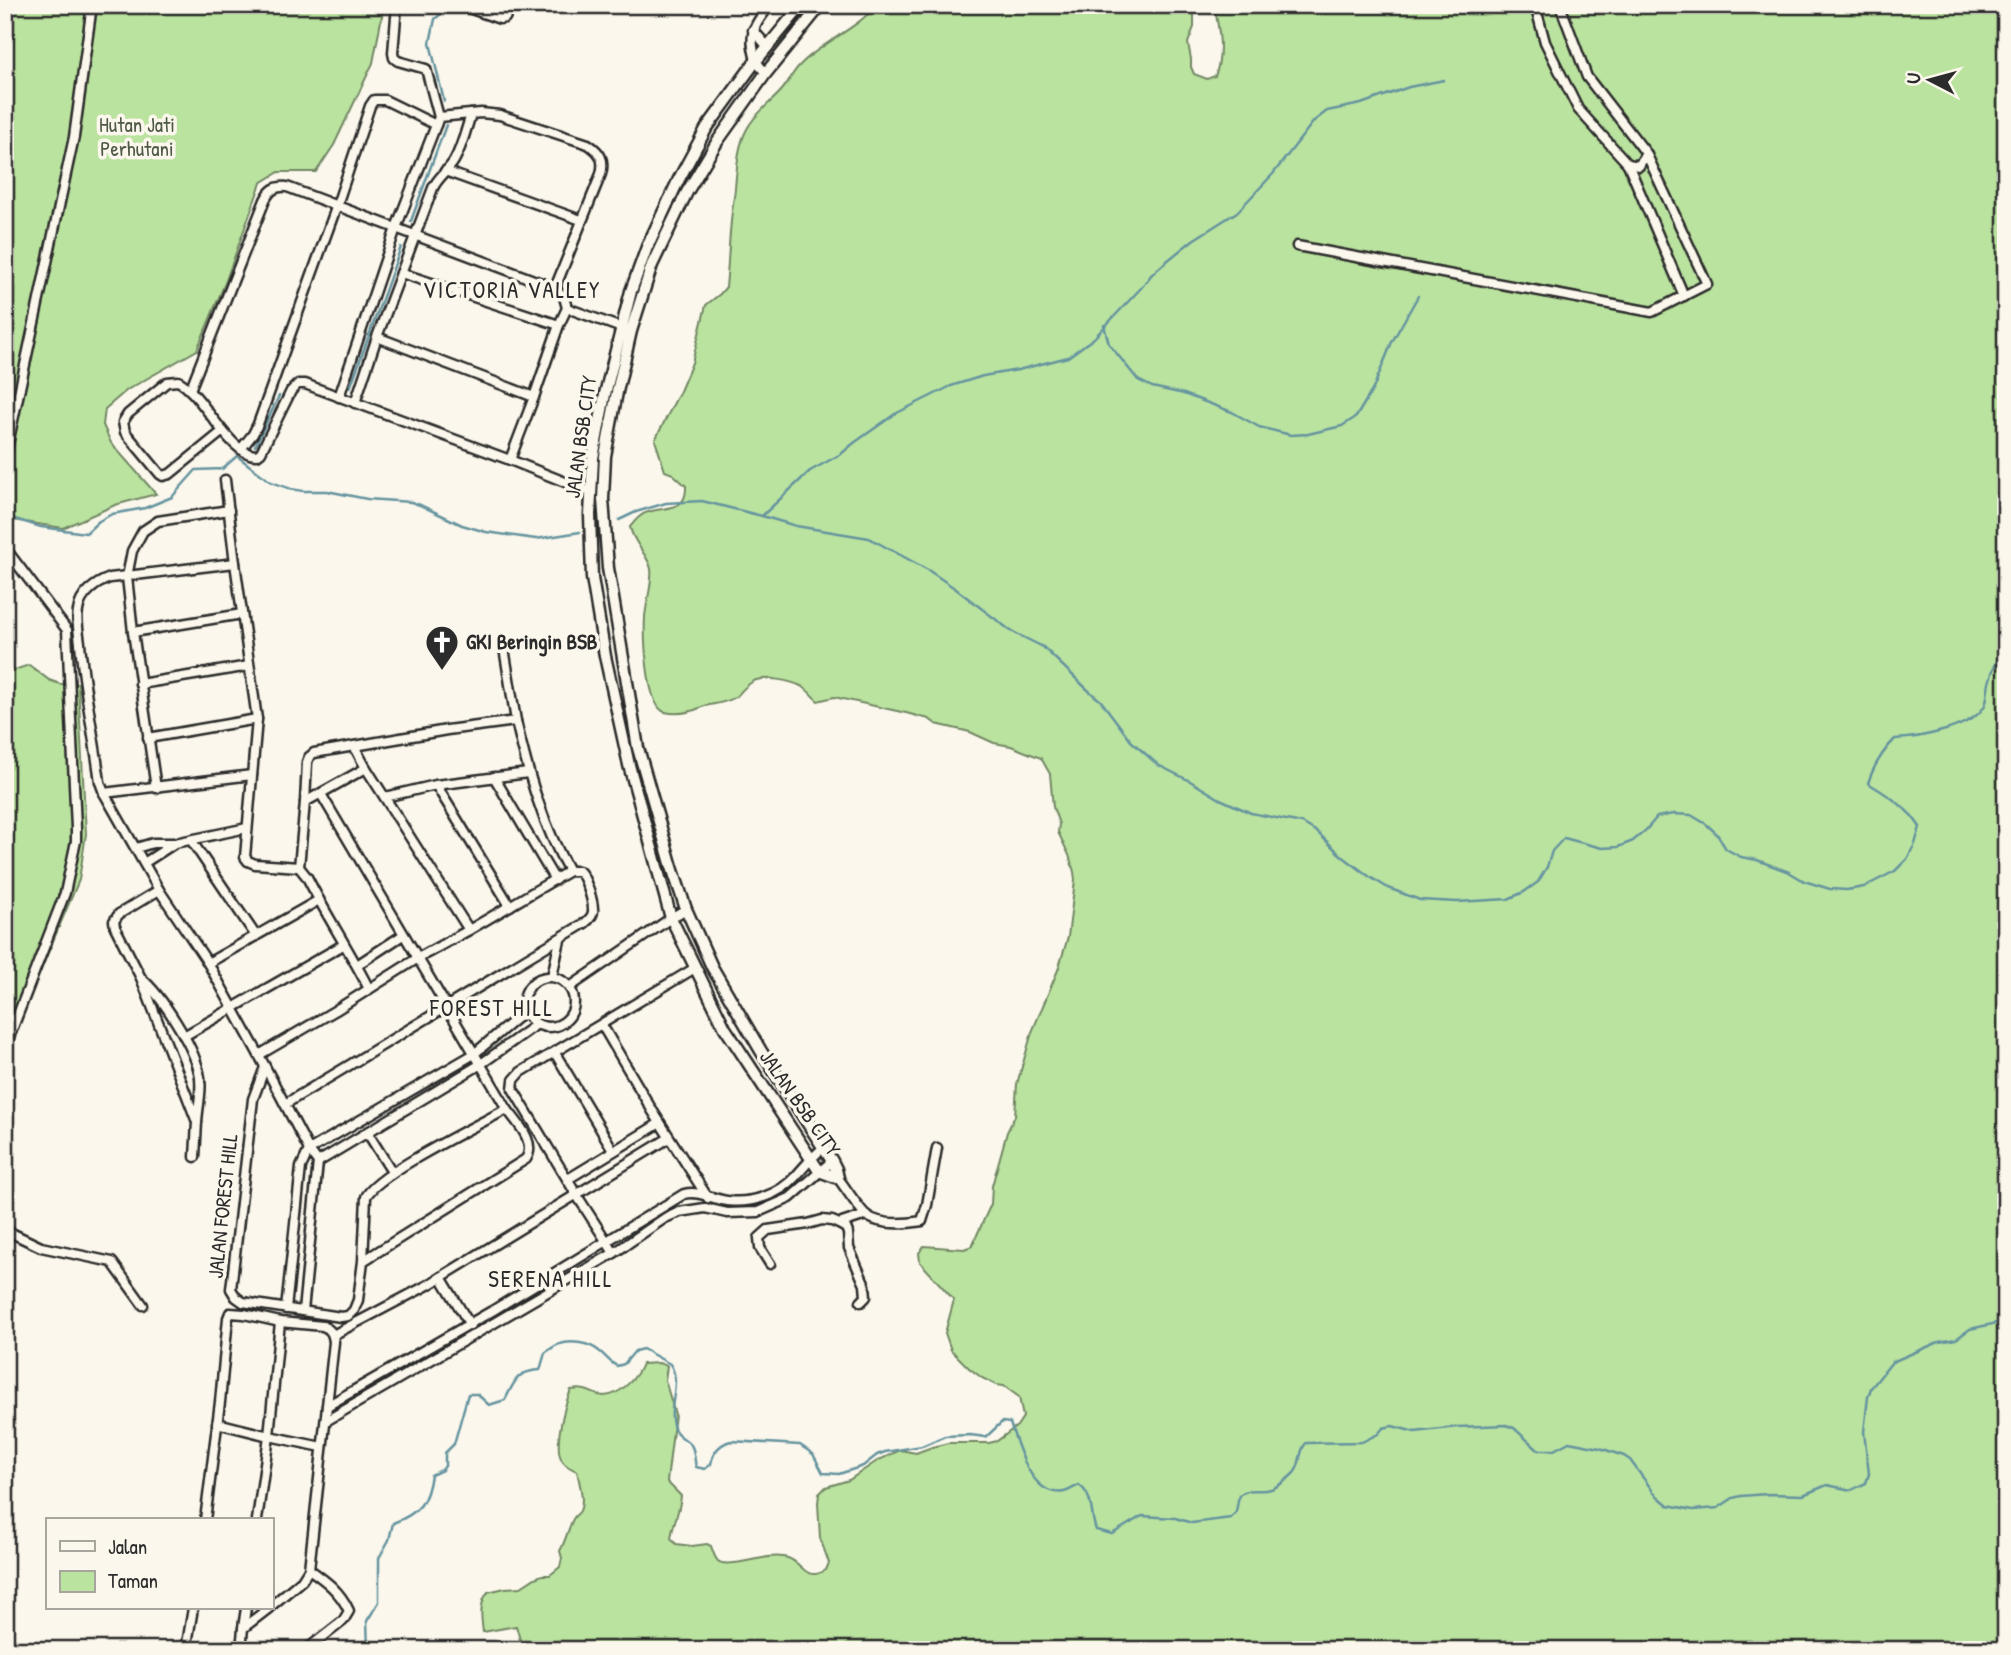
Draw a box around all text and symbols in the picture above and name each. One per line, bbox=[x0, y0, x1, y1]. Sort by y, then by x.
north arrow bbox=[1896, 46, 1966, 116]
text: U bbox=[1900, 71, 1927, 85]
park label: Hutan Jati Perhutani bbox=[99, 110, 175, 163]
district label: VICTORIA VALLEY bbox=[423, 274, 601, 305]
street label: JALAN BSB CITY bbox=[558, 373, 604, 500]
church icon: GKI Beringin BSB bbox=[423, 623, 461, 672]
place label: GKI Beringin BSB bbox=[466, 627, 598, 657]
district label: FOREST HILL bbox=[429, 992, 554, 1023]
street label: JALAN BSB CITY bbox=[753, 1044, 848, 1162]
street label: JALAN FOREST HILL bbox=[200, 1132, 245, 1280]
district label: SERENA HILL bbox=[488, 1263, 614, 1294]
legend bbox=[46, 1518, 273, 1610]
text: Jalan bbox=[108, 1532, 147, 1561]
text: Taman bbox=[108, 1566, 158, 1595]

